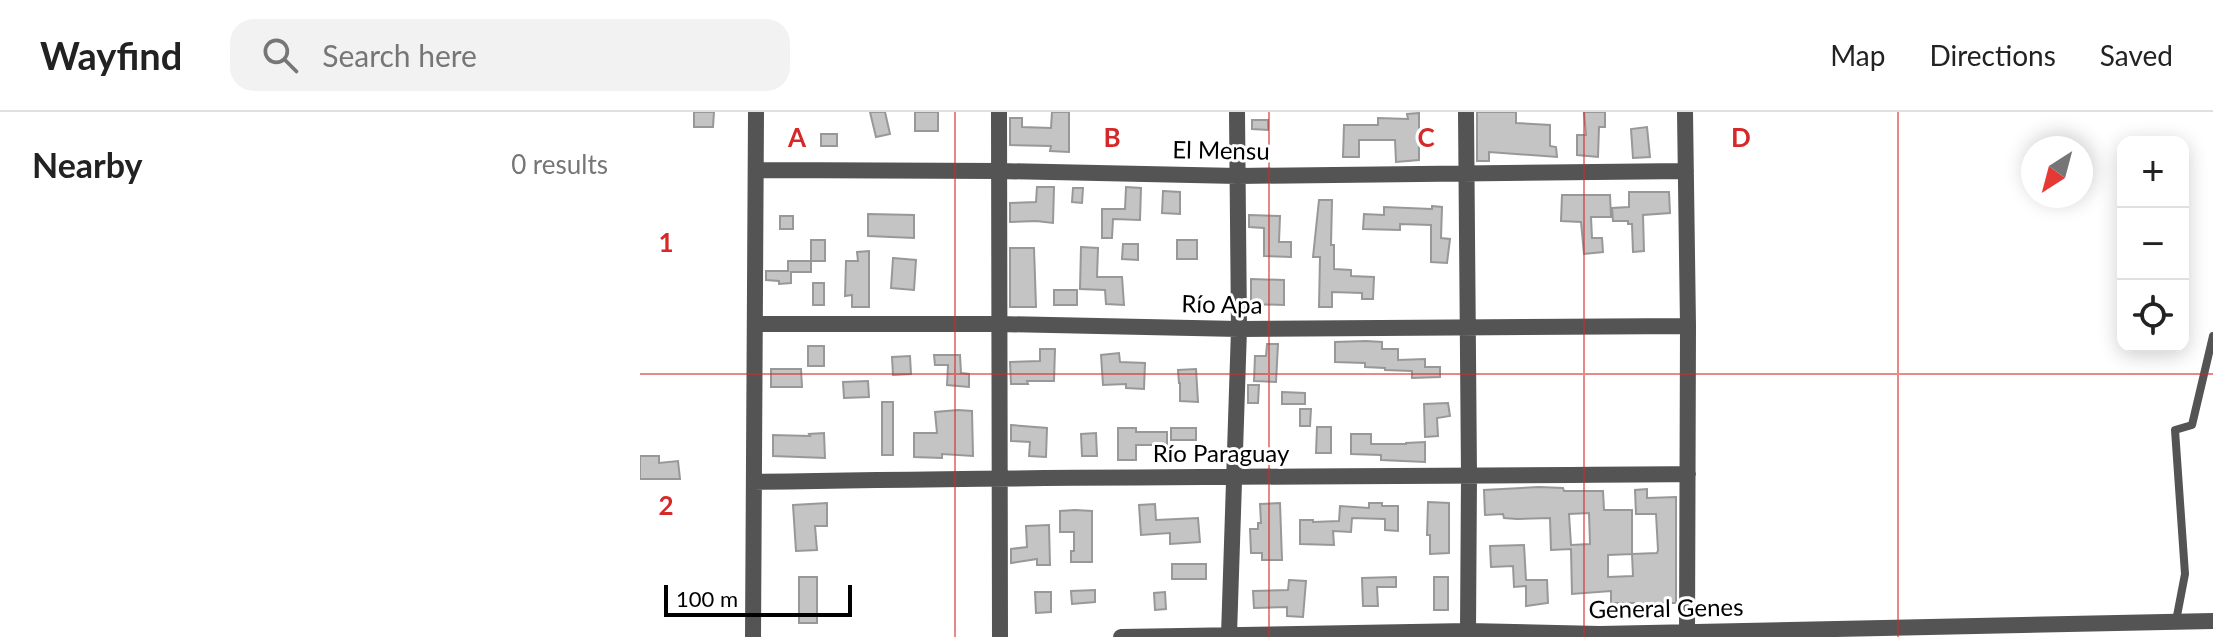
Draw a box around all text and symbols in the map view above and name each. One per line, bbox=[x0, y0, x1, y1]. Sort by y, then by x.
search box bbox=[230, 19, 790, 91]
text: Wayfind bbox=[40, 32, 182, 78]
icon: search bbox=[258, 33, 302, 77]
text: Search here bbox=[322, 37, 477, 73]
text: Map bbox=[1830, 38, 1885, 72]
text: Directions bbox=[1929, 38, 2056, 72]
text: Saved bbox=[2100, 38, 2173, 72]
text: A bbox=[787, 121, 807, 153]
text: B bbox=[1103, 121, 1121, 153]
text: C bbox=[1417, 121, 1435, 153]
text: D bbox=[1731, 121, 1751, 153]
street label: El Mensu bbox=[1172, 134, 1270, 165]
north arrow bbox=[2021, 136, 2093, 208]
map controls bbox=[2117, 136, 2189, 352]
button: + bbox=[2117, 136, 2189, 208]
text: Nearby bbox=[32, 144, 143, 185]
text: 0 results bbox=[511, 148, 608, 180]
button: − bbox=[2117, 208, 2189, 280]
text: 1 bbox=[658, 226, 674, 258]
button: locate bbox=[2117, 280, 2189, 352]
street label: Río Apa bbox=[1181, 288, 1263, 319]
street label: Río Paraguay bbox=[1153, 438, 1290, 467]
text: 2 bbox=[658, 489, 674, 521]
scale bar bbox=[664, 581, 852, 617]
text: 100 m bbox=[676, 585, 738, 612]
street label: General Genes bbox=[1588, 592, 1744, 623]

